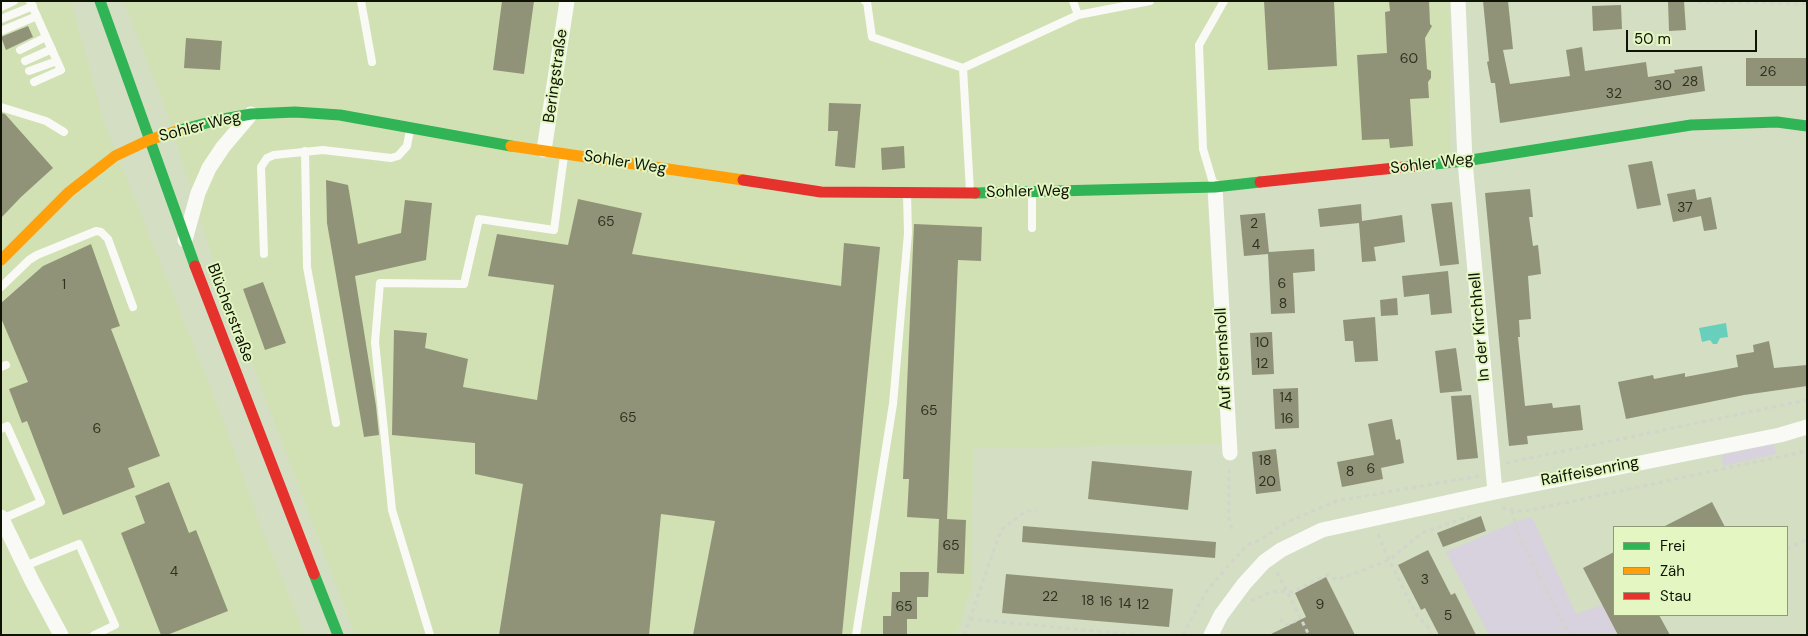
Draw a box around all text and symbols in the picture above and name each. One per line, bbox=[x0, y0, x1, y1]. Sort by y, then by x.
scale bar bbox=[1628, 20, 1759, 52]
street label: Beringstraße bbox=[540, 28, 572, 124]
text: 50 m bbox=[1634, 29, 1671, 49]
house number: 60 bbox=[1400, 51, 1418, 67]
house number: 26 bbox=[1760, 64, 1776, 80]
house number: 28 bbox=[1682, 74, 1698, 90]
house number: 30 bbox=[1654, 78, 1672, 94]
house number: 32 bbox=[1606, 86, 1622, 102]
street label: Sohler Weg bbox=[157, 108, 243, 146]
street label: Sohler Weg bbox=[582, 147, 668, 179]
street label: Sohler Weg bbox=[1389, 149, 1475, 179]
street label: Sohler Weg bbox=[986, 182, 1070, 202]
house number: 37 bbox=[1677, 200, 1693, 216]
house number: 65 bbox=[597, 214, 615, 230]
house number: 2 bbox=[1250, 216, 1258, 232]
house number: 4 bbox=[1252, 237, 1260, 253]
street label: Blücherstraße bbox=[202, 261, 258, 365]
street label: In der Kirchhell bbox=[1466, 272, 1494, 382]
house number: 6 bbox=[1278, 276, 1286, 292]
house number: 1 bbox=[62, 277, 66, 293]
house number: 8 bbox=[1279, 296, 1287, 312]
street label: Auf Sternsholl bbox=[1212, 307, 1236, 411]
house number: 10 bbox=[1255, 335, 1269, 351]
house number: 12 bbox=[1256, 356, 1268, 372]
house number: 14 bbox=[1280, 390, 1292, 406]
house number: 65 bbox=[920, 403, 938, 419]
house number: 65 bbox=[619, 410, 637, 426]
house number: 16 bbox=[1280, 411, 1294, 427]
house number: 6 bbox=[93, 421, 101, 437]
house number: 18 bbox=[1259, 453, 1271, 469]
street label: Raiffeisenring bbox=[1539, 453, 1641, 491]
house number: 6 bbox=[1367, 461, 1375, 477]
house number: 8 bbox=[1346, 464, 1354, 480]
house number: 20 bbox=[1258, 474, 1276, 490]
legend bbox=[1613, 526, 1788, 616]
text: Frei bbox=[1660, 536, 1685, 556]
house number: 65 bbox=[942, 538, 960, 554]
text: Zäh bbox=[1660, 561, 1685, 581]
house number: 4 bbox=[170, 564, 178, 580]
house number: 3 bbox=[1421, 572, 1429, 588]
text: Stau bbox=[1660, 586, 1691, 606]
house number: 22 bbox=[1042, 589, 1058, 605]
house number: 18 bbox=[1082, 593, 1094, 609]
house number: 16 bbox=[1099, 594, 1113, 610]
house number: 14 bbox=[1119, 596, 1131, 612]
house number: 12 bbox=[1137, 597, 1149, 613]
house number: 9 bbox=[1316, 597, 1324, 613]
house number: 65 bbox=[895, 599, 913, 615]
house number: 5 bbox=[1444, 608, 1452, 624]

